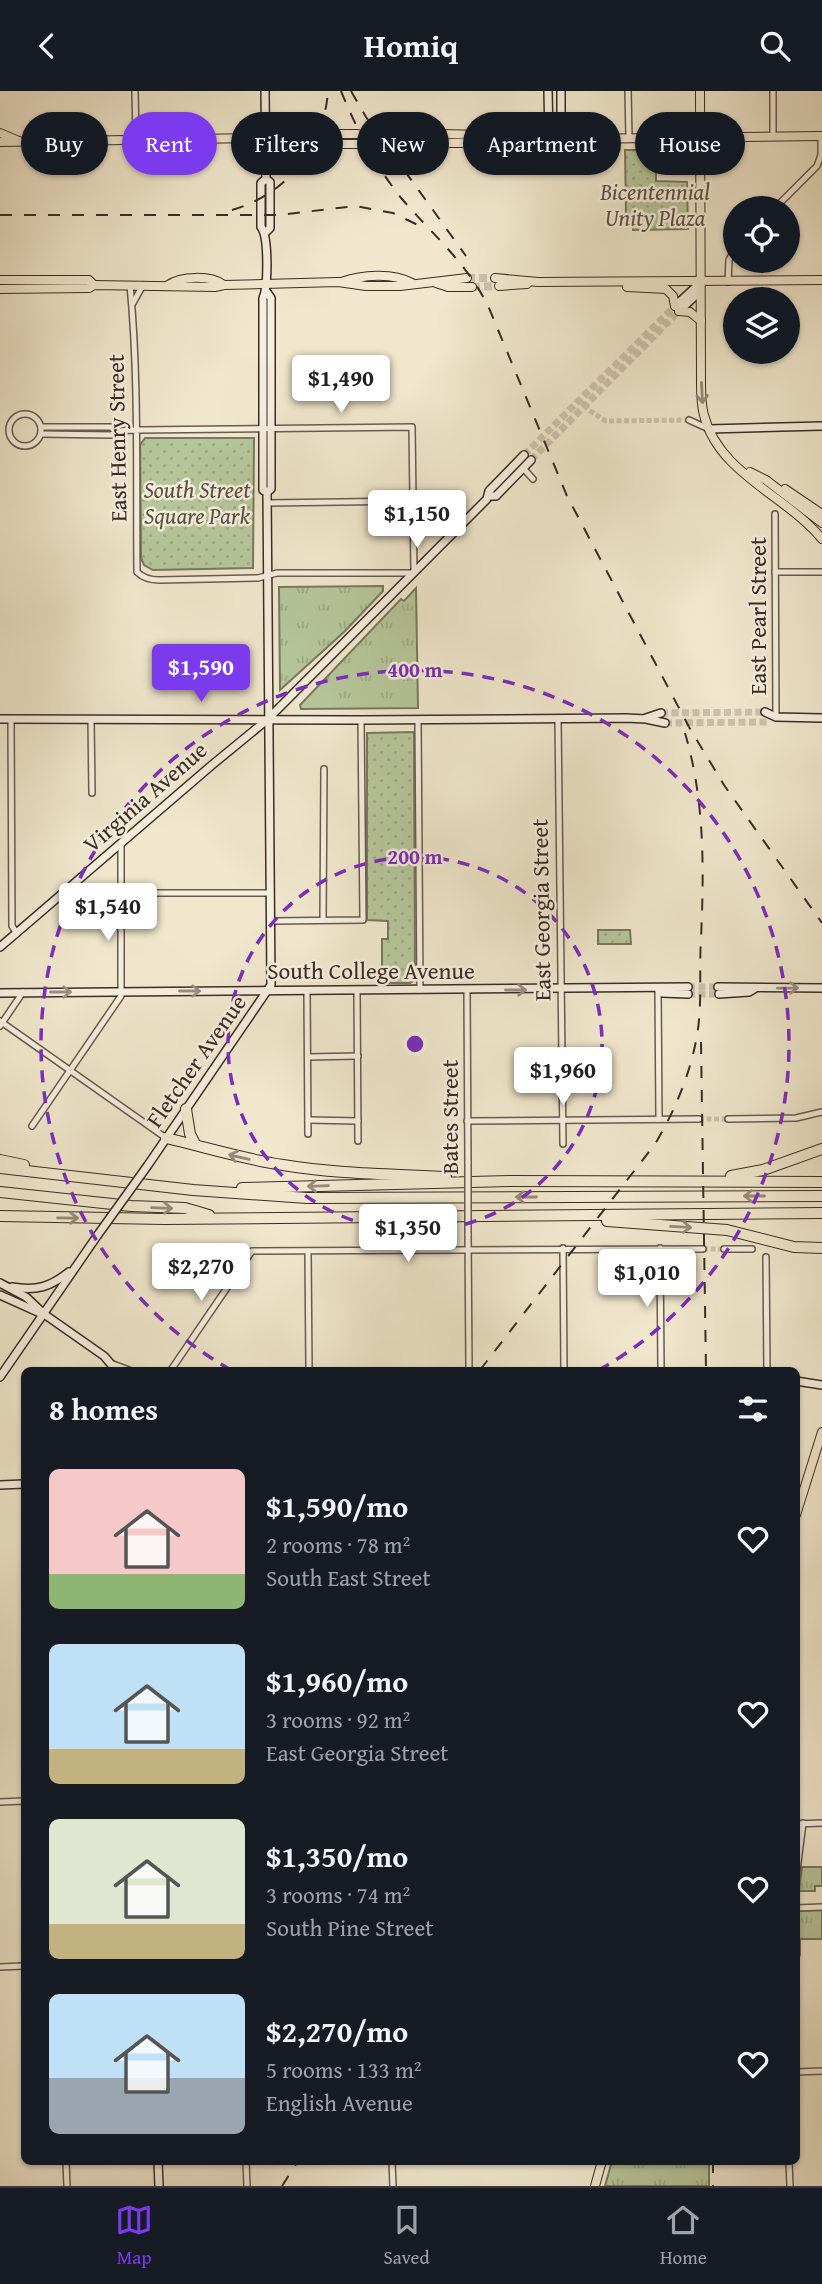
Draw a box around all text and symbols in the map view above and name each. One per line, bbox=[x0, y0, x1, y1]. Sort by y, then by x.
text: Homiq bbox=[364, 22, 458, 69]
icon: back bbox=[28, 27, 66, 65]
icon: search bbox=[756, 27, 794, 65]
chip: Buy bbox=[21, 112, 108, 175]
chip: Rent bbox=[122, 112, 217, 175]
chip: Filters bbox=[231, 112, 343, 175]
chip: New bbox=[357, 112, 449, 175]
chip: Apartment bbox=[463, 112, 621, 175]
chip: House bbox=[635, 112, 745, 175]
park label: Bicentennial Unity Plaza bbox=[599, 175, 710, 234]
map controls bbox=[723, 196, 800, 364]
button: locate bbox=[723, 196, 800, 273]
button: layers bbox=[723, 287, 800, 364]
street label: East Henry Street bbox=[99, 354, 134, 522]
pin: $1,490 bbox=[284, 355, 398, 415]
text: $1,490 bbox=[308, 361, 374, 394]
one-way arrow bbox=[695, 381, 708, 404]
park label: South Street Square Park bbox=[143, 473, 251, 532]
pin: $1,150 bbox=[360, 491, 474, 550]
text: $1,150 bbox=[384, 496, 450, 529]
street label: East Pearl Street bbox=[741, 537, 774, 695]
pin: $1,590 bbox=[144, 645, 258, 704]
text: $1,590 bbox=[168, 650, 234, 683]
text: 400 m bbox=[387, 654, 443, 685]
street label: Virginia Avenue bbox=[75, 733, 214, 860]
street label: East Georgia Street bbox=[522, 819, 559, 1001]
text: 200 m bbox=[387, 841, 443, 872]
pin: $1,540 bbox=[51, 883, 165, 943]
text: $1,540 bbox=[75, 889, 141, 922]
street label: South College Avenue bbox=[267, 954, 475, 987]
one-way arrow bbox=[776, 981, 799, 995]
one-way arrow bbox=[504, 983, 527, 997]
one-way arrow bbox=[178, 984, 201, 998]
one-way arrow bbox=[49, 985, 72, 999]
street label: Fletcher Avenue bbox=[138, 988, 254, 1134]
centre of rings bbox=[403, 1032, 427, 1056]
pin: $1,960 bbox=[506, 1047, 620, 1107]
text: $1,960 bbox=[530, 1053, 596, 1086]
street label: Bates Street bbox=[433, 1059, 466, 1175]
one-way arrow bbox=[228, 1149, 251, 1163]
one-way arrow bbox=[307, 1180, 330, 1193]
one-way arrow bbox=[743, 1189, 766, 1203]
one-way arrow bbox=[515, 1190, 538, 1204]
one-way arrow bbox=[150, 1201, 173, 1214]
pin: $1,350 bbox=[351, 1205, 465, 1264]
text: $1,350 bbox=[375, 1210, 441, 1243]
one-way arrow bbox=[56, 1211, 79, 1225]
one-way arrow bbox=[669, 1220, 692, 1233]
pin: $2,270 bbox=[144, 1243, 258, 1303]
text: $2,270 bbox=[168, 1249, 234, 1282]
pin: $1,010 bbox=[590, 1249, 704, 1309]
text: $1,010 bbox=[614, 1255, 680, 1288]
text: 8 homes bbox=[49, 1387, 158, 1431]
icon: filters bbox=[734, 1390, 772, 1428]
text: $1,590/mo bbox=[266, 1484, 408, 1528]
icon: home bbox=[105, 1497, 189, 1581]
icon: heart bbox=[734, 1520, 772, 1558]
text: 2 rooms · 78 m² bbox=[266, 1528, 410, 1561]
text: South East Street bbox=[266, 1561, 431, 1594]
text: $1,960/mo bbox=[266, 1659, 408, 1703]
icon: home bbox=[105, 1672, 189, 1756]
icon: heart bbox=[734, 1695, 772, 1733]
text: 3 rooms · 92 m² bbox=[266, 1703, 410, 1736]
text: East Georgia Street bbox=[266, 1736, 448, 1769]
text: $1,350/mo bbox=[266, 1834, 408, 1878]
icon: home bbox=[105, 1847, 189, 1931]
icon: heart bbox=[734, 1870, 772, 1908]
text: 3 rooms · 74 m² bbox=[266, 1878, 410, 1911]
text: South Pine Street bbox=[266, 1911, 433, 1944]
text: $2,270/mo bbox=[266, 2009, 408, 2053]
icon: home bbox=[105, 2022, 189, 2106]
icon: heart bbox=[734, 2045, 772, 2083]
text: 5 rooms · 133 m² bbox=[266, 2053, 421, 2086]
text: English Avenue bbox=[266, 2086, 413, 2119]
tab: Map bbox=[115, 2201, 153, 2271]
tab: Saved bbox=[384, 2201, 430, 2271]
tab: Home bbox=[660, 2201, 707, 2271]

